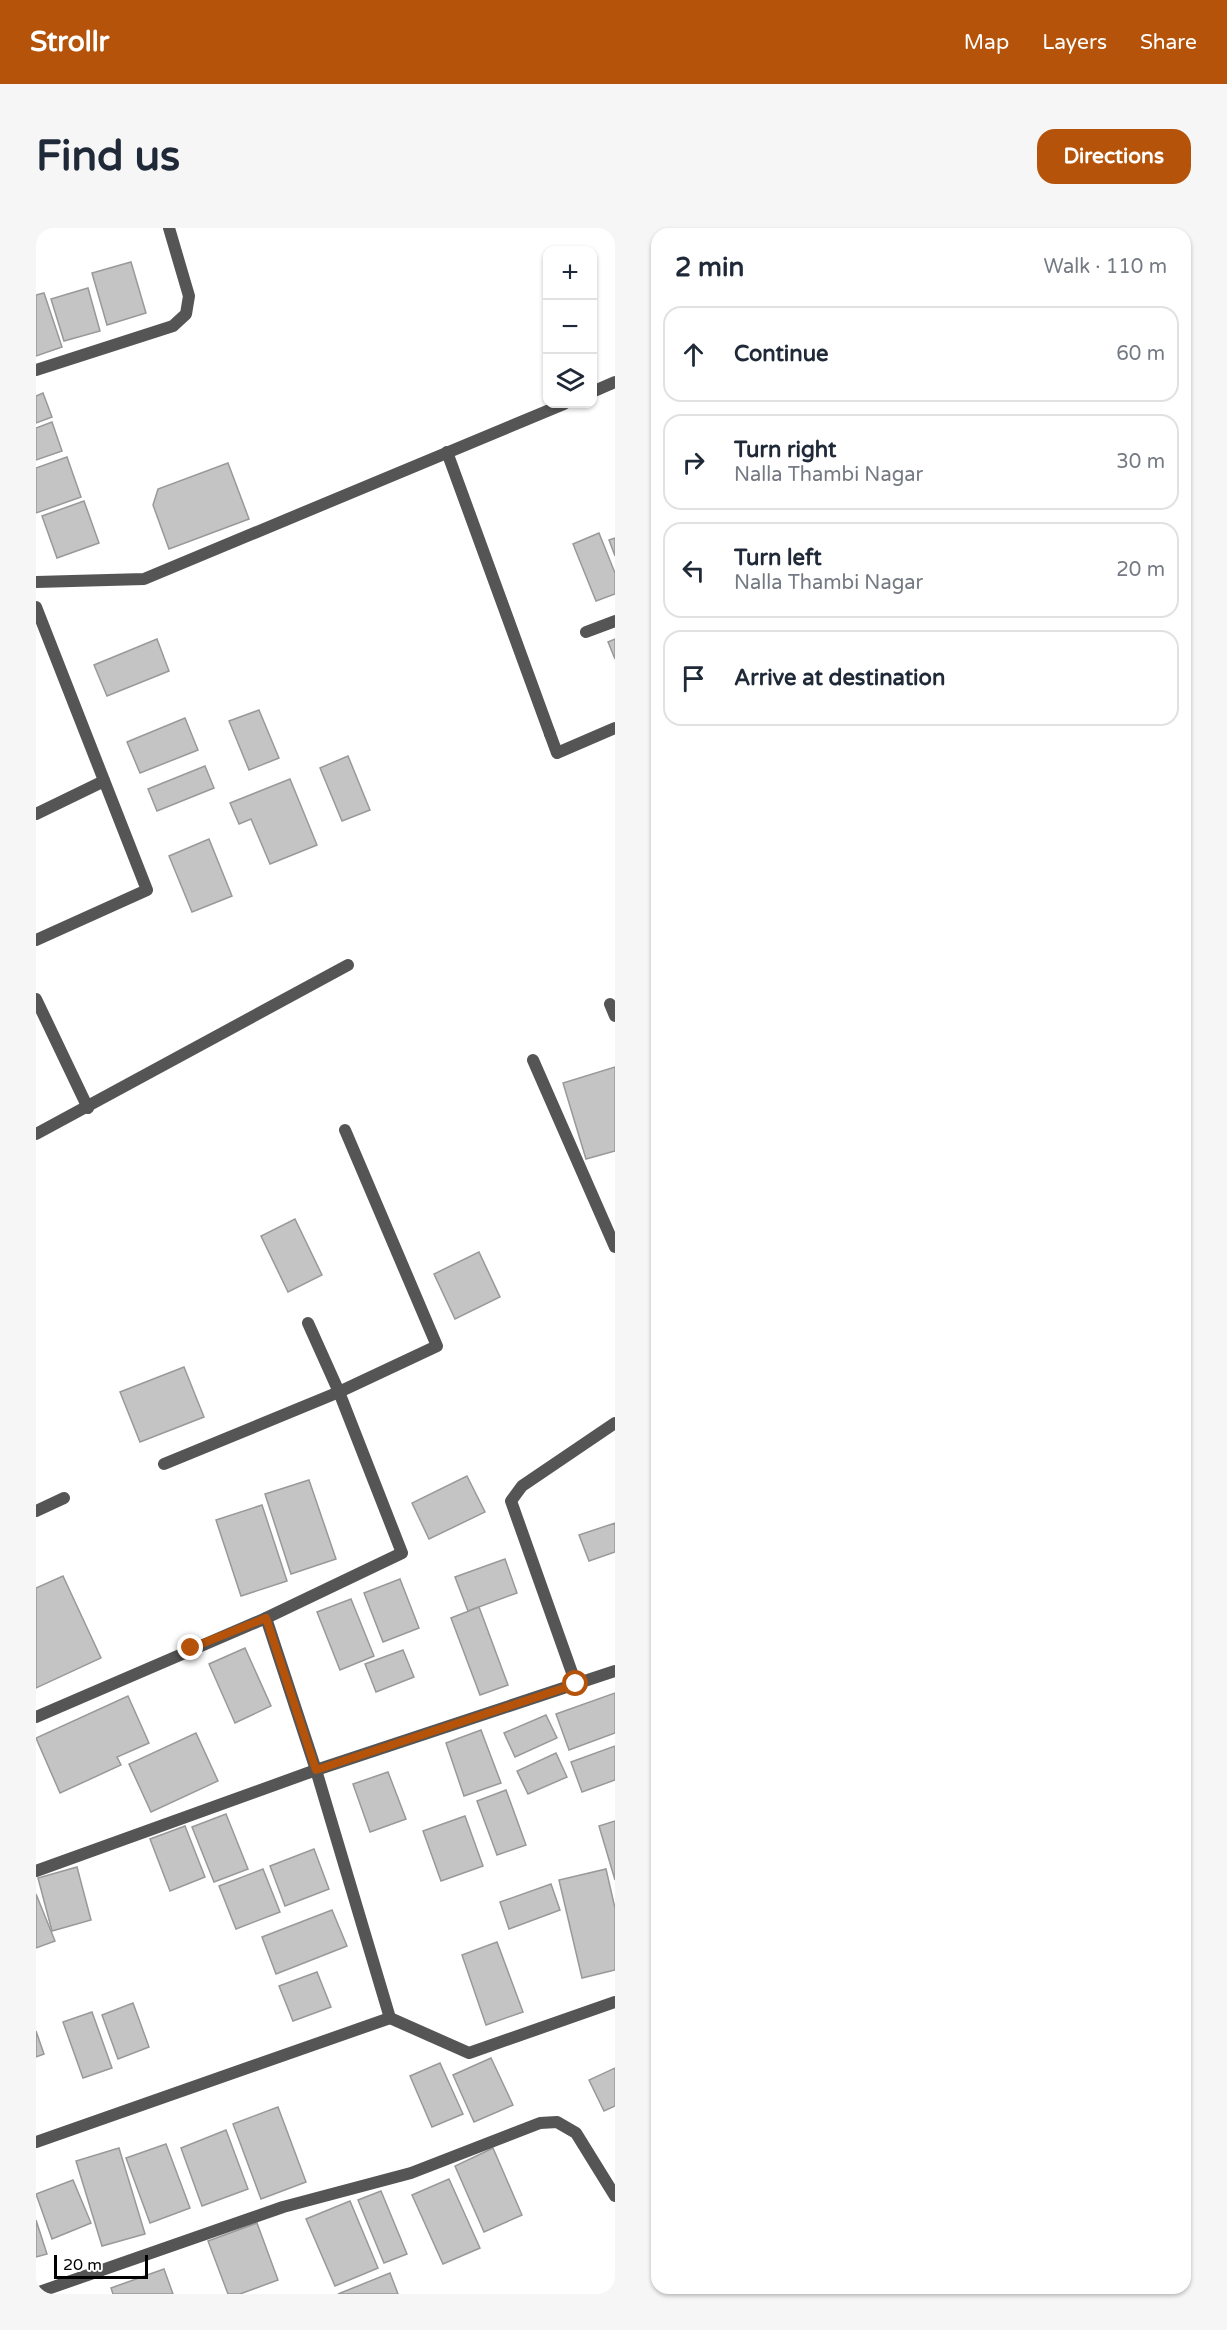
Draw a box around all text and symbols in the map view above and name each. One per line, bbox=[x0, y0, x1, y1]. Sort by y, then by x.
text: Strollr bbox=[30, 25, 109, 59]
text: Map bbox=[964, 30, 1009, 55]
text: Layers bbox=[1042, 30, 1107, 55]
text: Share bbox=[1140, 30, 1197, 55]
button: Directions bbox=[1037, 129, 1191, 184]
text: Find us bbox=[36, 131, 180, 182]
map controls bbox=[543, 246, 597, 408]
button: + bbox=[543, 246, 597, 300]
text: 2 min bbox=[675, 252, 744, 283]
text: Walk · 110 m bbox=[1044, 255, 1167, 279]
button: − bbox=[543, 300, 597, 354]
icon: ahead bbox=[677, 338, 710, 371]
text: Continue bbox=[734, 341, 829, 367]
text: 60 m bbox=[1116, 342, 1165, 366]
button: layers bbox=[543, 354, 597, 408]
text: Turn right bbox=[734, 437, 836, 463]
icon: right bbox=[677, 446, 710, 479]
text: 30 m bbox=[1116, 450, 1165, 474]
text: Nalla Thambi Nagar bbox=[734, 463, 923, 487]
text: Turn left bbox=[734, 545, 822, 571]
icon: left bbox=[677, 554, 710, 587]
text: 20 m bbox=[1116, 558, 1165, 582]
text: Nalla Thambi Nagar bbox=[734, 571, 923, 595]
icon: arrive bbox=[677, 662, 710, 695]
text: Arrive at destination bbox=[734, 665, 945, 691]
route end bbox=[177, 1634, 203, 1660]
route start bbox=[562, 1670, 588, 1696]
scale bar bbox=[54, 2252, 148, 2280]
text: 20 m bbox=[63, 2255, 102, 2275]

